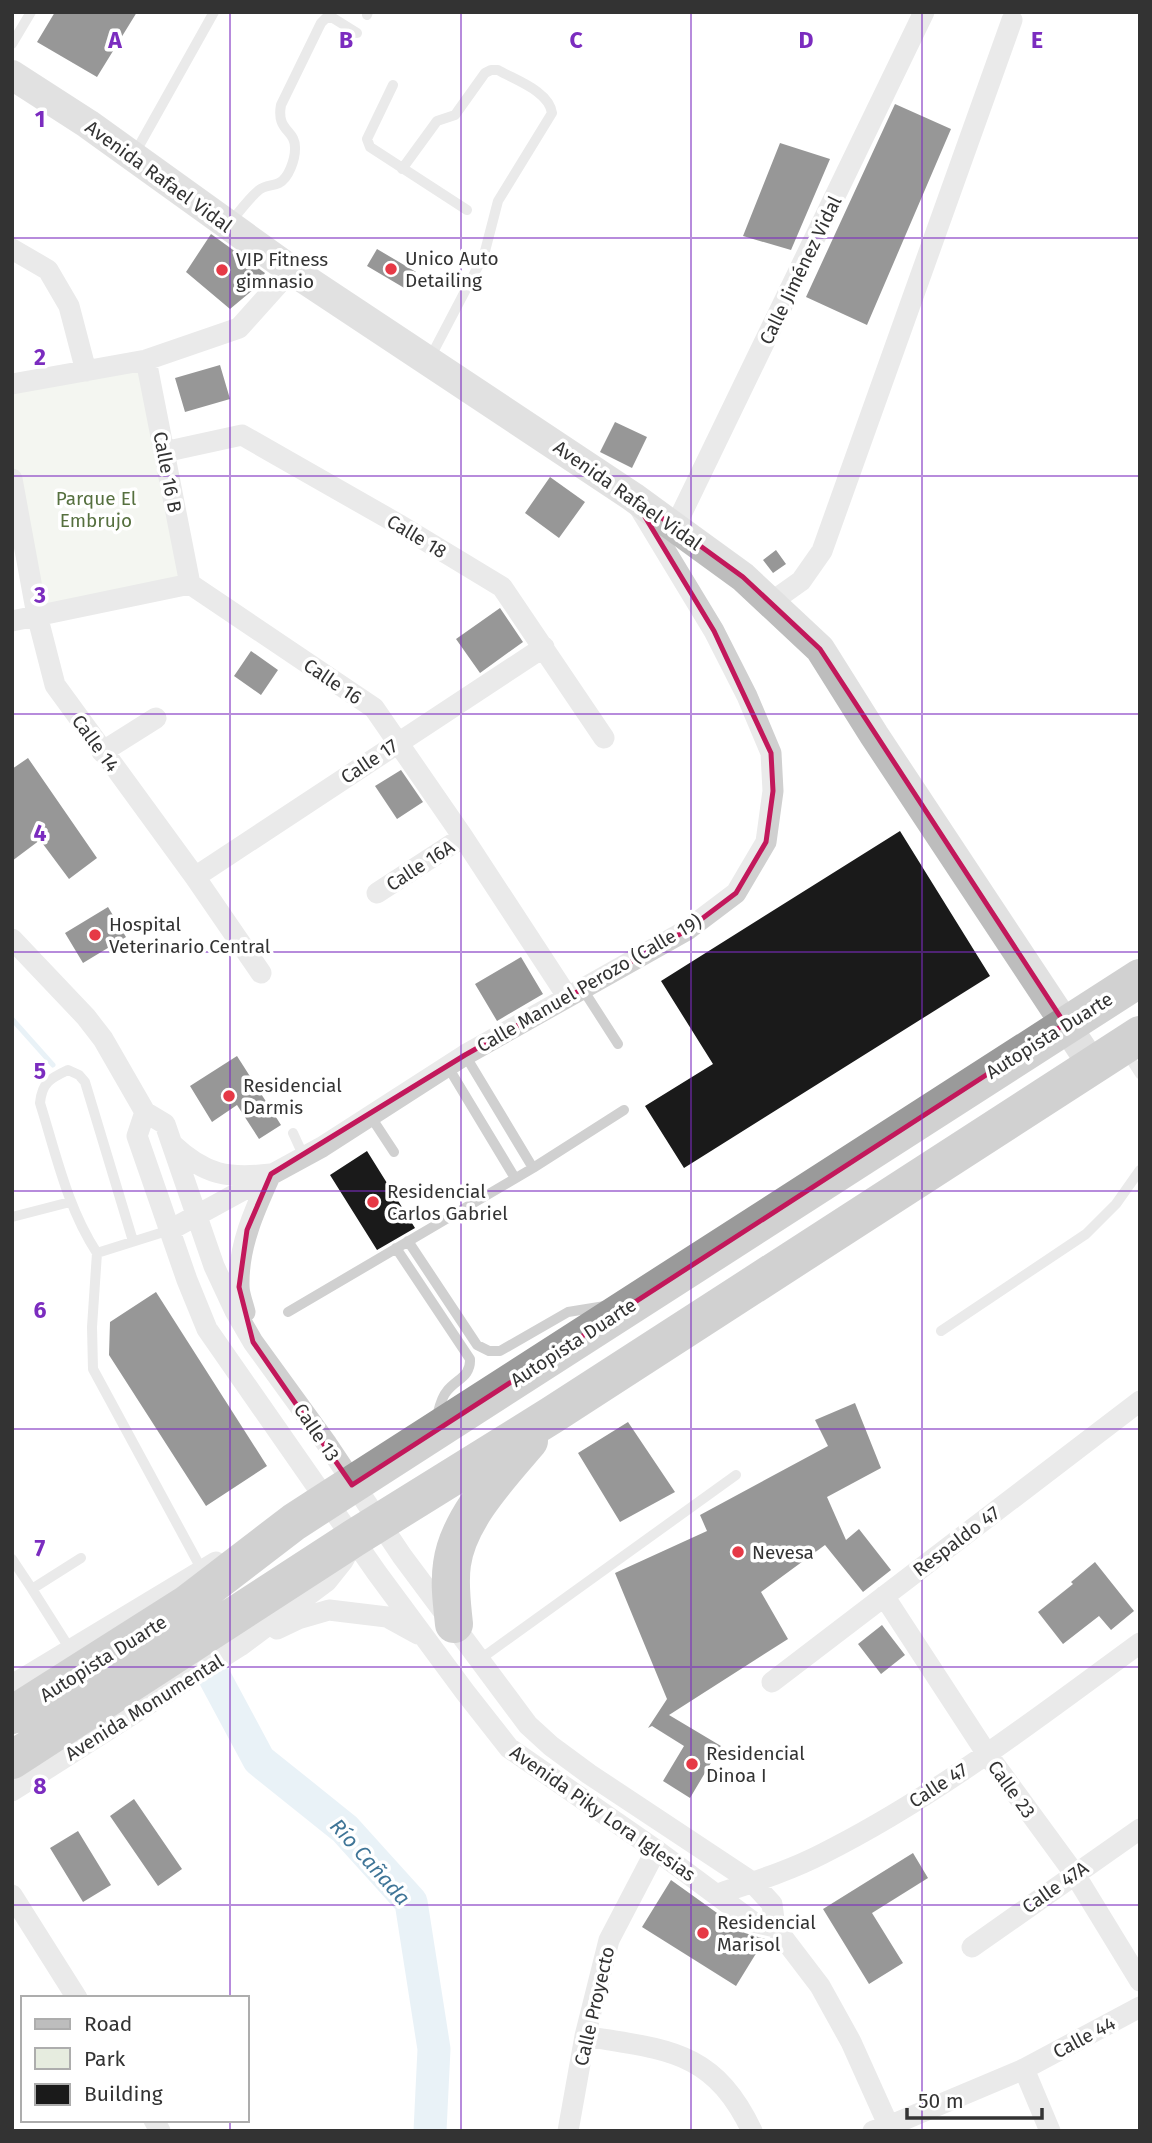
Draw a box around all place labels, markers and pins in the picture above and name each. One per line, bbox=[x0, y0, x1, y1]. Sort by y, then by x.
place label: Unico Auto Detailing bbox=[405, 247, 499, 292]
place label: VIP Fitness gimnasio bbox=[236, 248, 328, 293]
marker: Unico Auto Detailing bbox=[383, 261, 399, 277]
marker: VIP Fitness gimnasio bbox=[214, 262, 230, 278]
place label: Hospital Veterinario Central bbox=[109, 913, 271, 958]
marker: Hospital Veterinario Central bbox=[87, 927, 103, 943]
place label: Residencial Darmis bbox=[243, 1074, 342, 1119]
marker: Residencial Darmis bbox=[221, 1088, 237, 1104]
place label: Residencial Carlos Gabriel bbox=[387, 1180, 508, 1225]
marker: Residencial Carlos Gabriel bbox=[365, 1194, 381, 1210]
place label: Nevesa bbox=[752, 1541, 814, 1564]
marker: Nevesa bbox=[730, 1544, 746, 1560]
place label: Residencial Dinoa I bbox=[706, 1742, 805, 1787]
marker: Residencial Dinoa I bbox=[684, 1756, 700, 1772]
place label: Residencial Marisol bbox=[717, 1911, 816, 1956]
marker: Residencial Marisol bbox=[695, 1925, 711, 1941]

